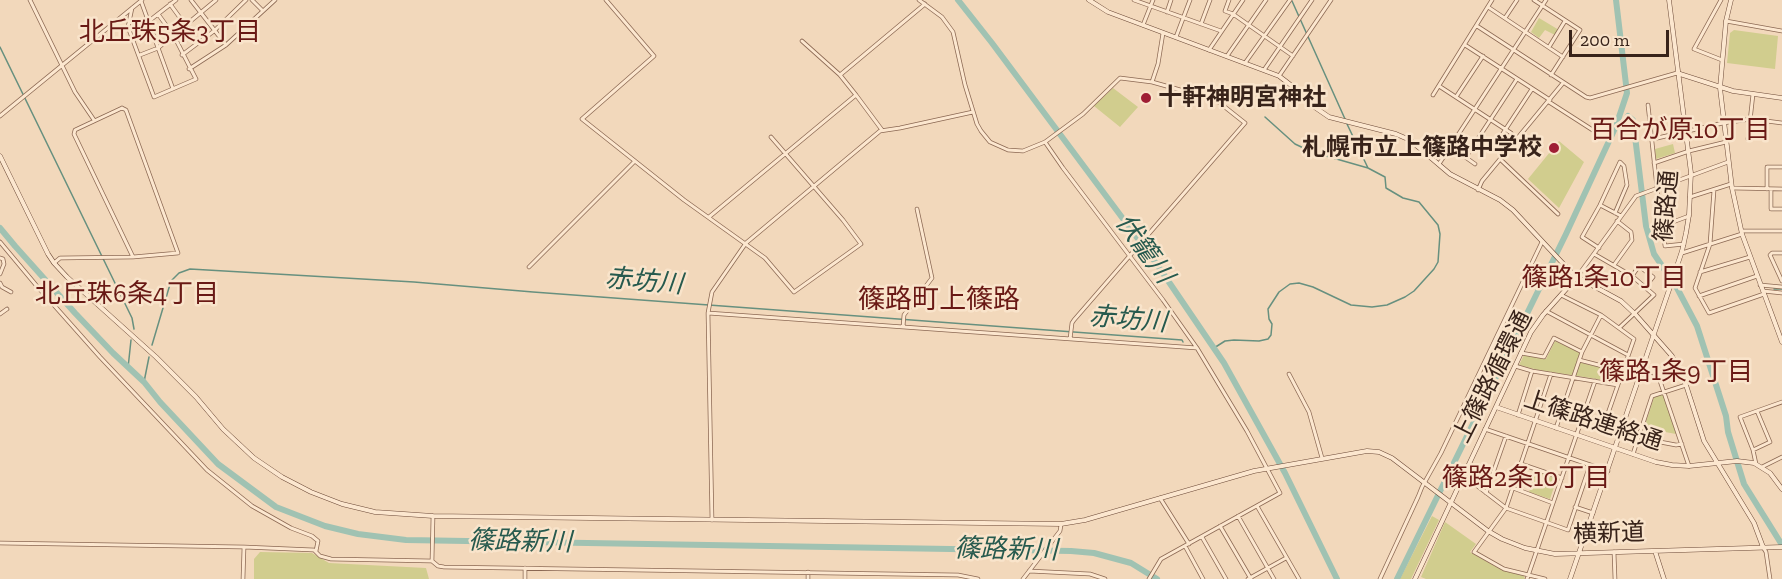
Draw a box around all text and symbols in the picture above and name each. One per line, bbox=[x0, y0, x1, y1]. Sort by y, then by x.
district label: 北丘珠5条3丁目 bbox=[79, 17, 261, 49]
scale bar bbox=[1572, 18, 1672, 56]
text: 200 m bbox=[1580, 29, 1630, 51]
place label: 十軒神明宮神社 bbox=[1158, 84, 1326, 112]
marker: 十軒神明宮神社 bbox=[1139, 91, 1153, 105]
district label: 百合が原10丁目 bbox=[1590, 115, 1770, 147]
place label: 札幌市立上篠路中学校 bbox=[1302, 134, 1542, 162]
marker: 札幌市立上篠路中学校 bbox=[1547, 141, 1561, 155]
street label: 篠路通 bbox=[1650, 169, 1684, 243]
water label: 伏籠川 bbox=[1108, 208, 1180, 290]
water label: 赤坊川 bbox=[604, 263, 684, 301]
district label: 篠路1条10丁目 bbox=[1522, 263, 1686, 295]
district label: 北丘珠6条4丁目 bbox=[35, 279, 219, 311]
district label: 篠路町上篠路 bbox=[858, 284, 1020, 316]
water label: 赤坊川 bbox=[1088, 301, 1168, 339]
street label: 上篠路循環通 bbox=[1447, 306, 1539, 448]
district label: 篠路1条9丁目 bbox=[1599, 357, 1753, 389]
street label: 上篠路連絡通 bbox=[1520, 385, 1666, 457]
district label: 篠路2条10丁目 bbox=[1442, 463, 1610, 495]
street label: 横新道 bbox=[1573, 518, 1645, 550]
water label: 篠路新川 bbox=[468, 525, 572, 559]
water label: 篠路新川 bbox=[954, 533, 1058, 567]

